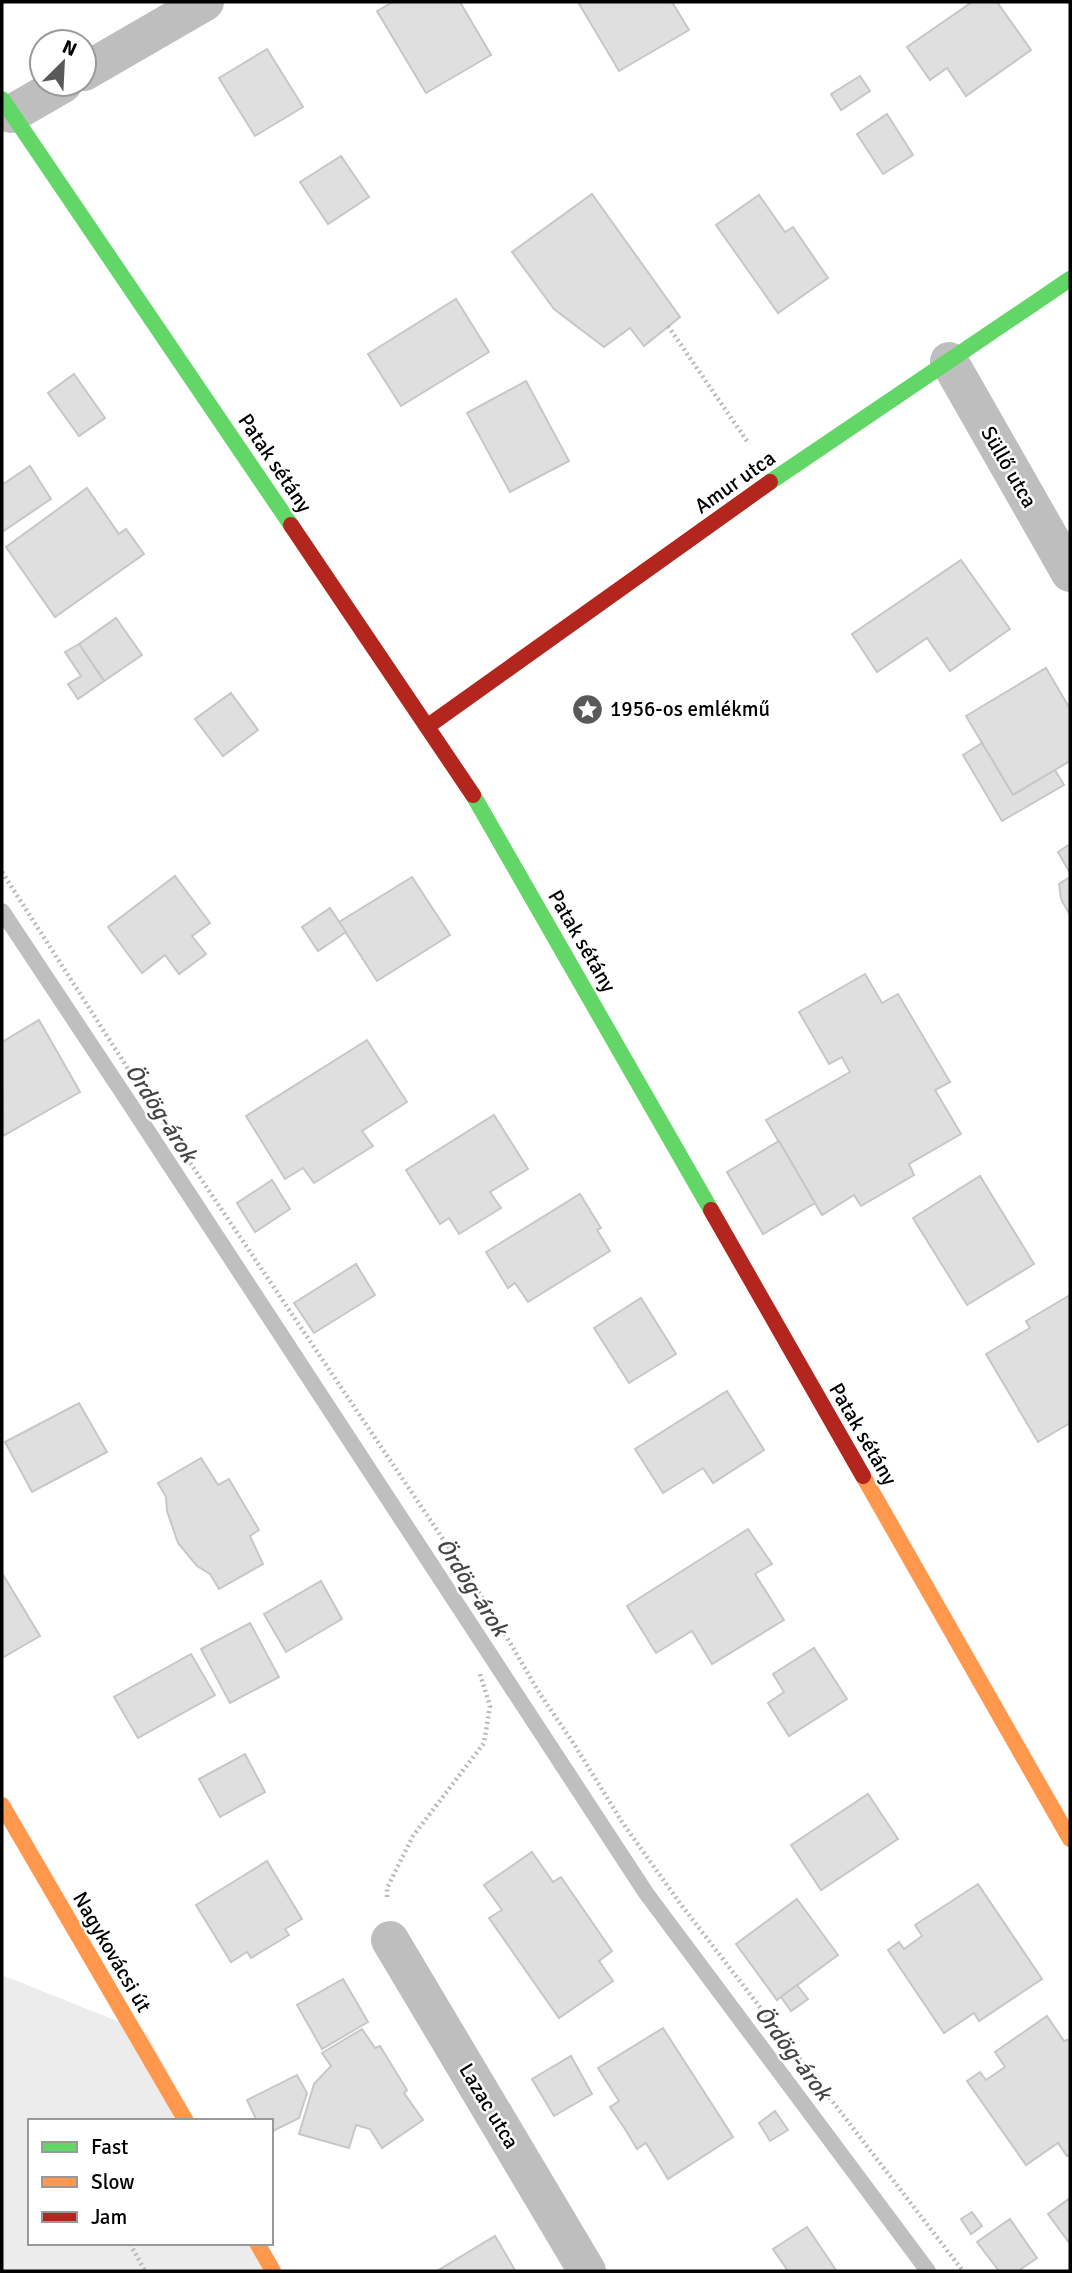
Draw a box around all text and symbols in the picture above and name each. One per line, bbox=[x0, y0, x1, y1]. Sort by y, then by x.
north arrow bbox=[28, 28, 98, 98]
text: N bbox=[59, 35, 80, 62]
street label: Patak sétány bbox=[232, 409, 318, 518]
street label: Süllő utca bbox=[975, 422, 1043, 512]
street label: Amur utca bbox=[690, 445, 780, 519]
place icon: 1956-os emlékmű bbox=[570, 692, 604, 726]
place label: 1956-os emlékmű bbox=[610, 696, 770, 722]
street label: Patak sétány bbox=[542, 885, 622, 997]
water label: Ördög-árok bbox=[119, 1059, 205, 1169]
street label: Patak sétány bbox=[823, 1378, 903, 1490]
water label: Ördög-árok bbox=[430, 1533, 516, 1643]
street label: Nagykovácsi út bbox=[67, 1887, 157, 2017]
water label: Ördög-árok bbox=[748, 2000, 839, 2108]
street label: Lazac utca bbox=[453, 2059, 525, 2153]
legend bbox=[28, 2119, 273, 2245]
text: Fast bbox=[91, 2134, 128, 2160]
text: Slow bbox=[91, 2169, 135, 2195]
text: Jam bbox=[91, 2204, 127, 2230]

